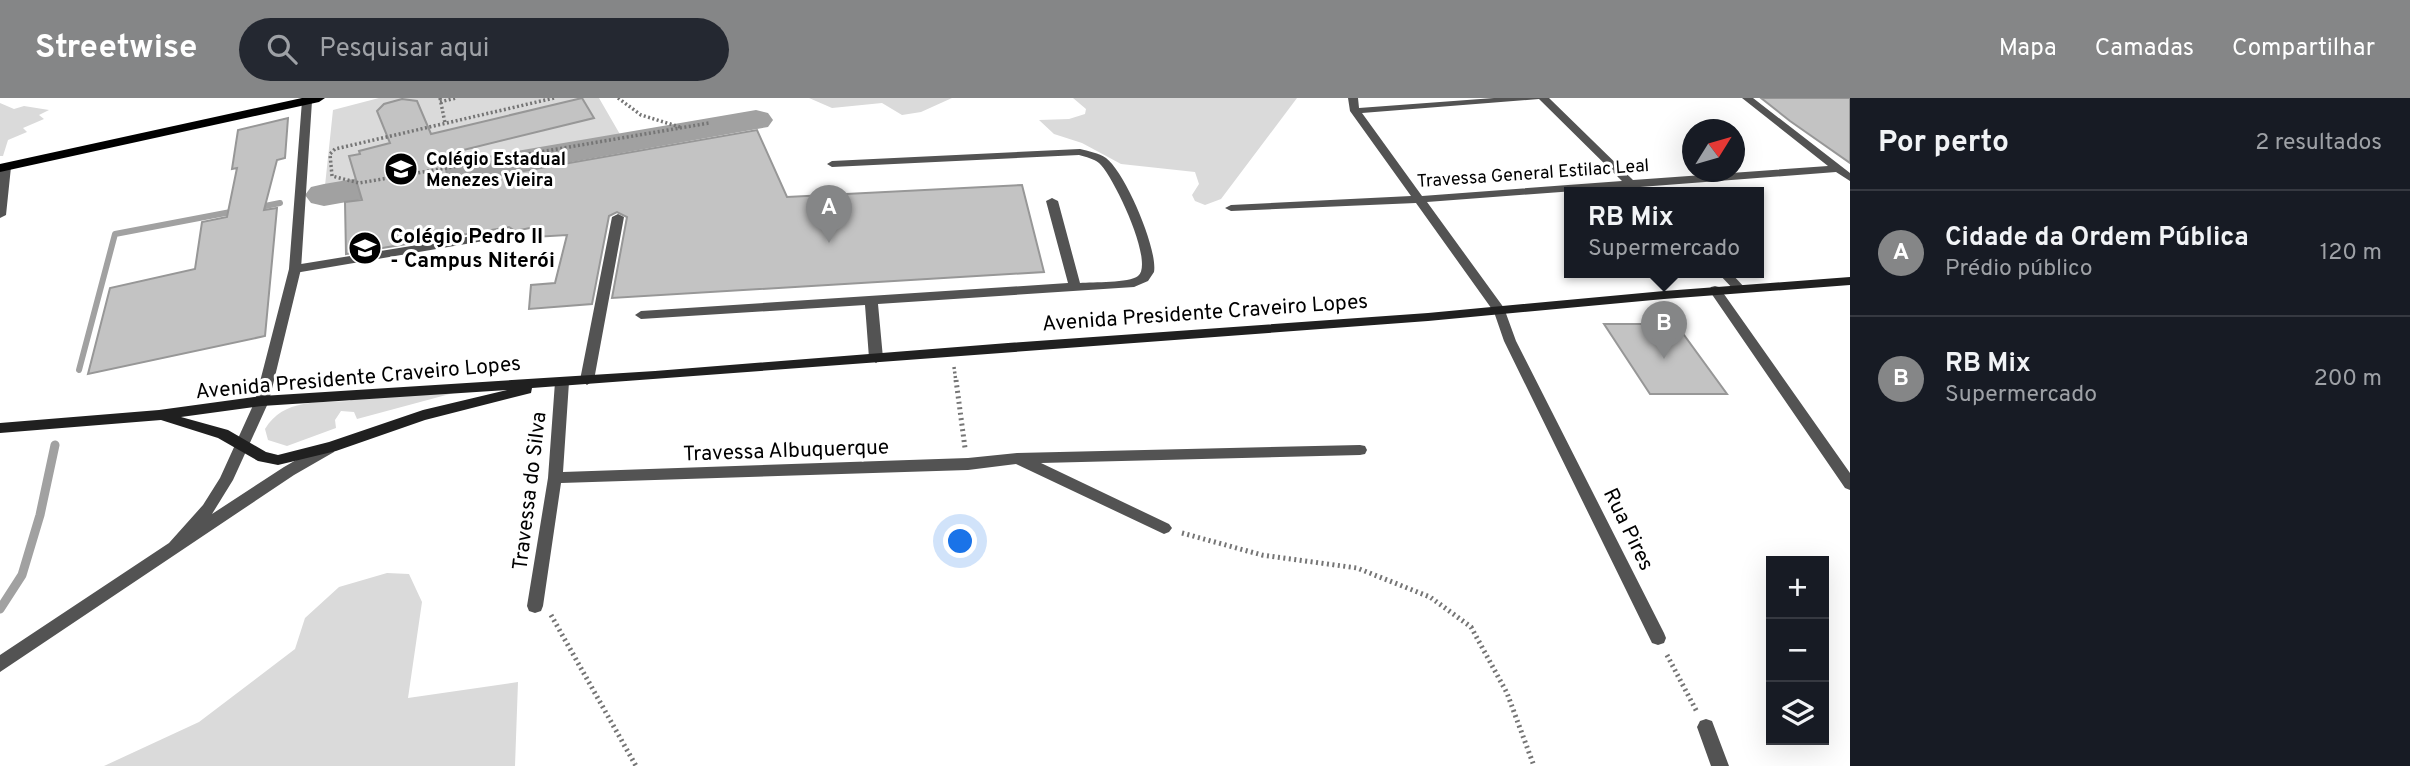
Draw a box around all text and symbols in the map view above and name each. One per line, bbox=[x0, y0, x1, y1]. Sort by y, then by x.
search box bbox=[239, 18, 729, 81]
text: Streetwise bbox=[35, 28, 197, 70]
icon: search bbox=[263, 30, 301, 68]
text: Pesquisar aqui bbox=[319, 33, 489, 66]
text: Mapa bbox=[1999, 34, 2057, 64]
text: Camadas bbox=[2095, 34, 2194, 64]
text: Compartilhar bbox=[2232, 34, 2375, 64]
north arrow bbox=[1682, 119, 1745, 182]
text: Por perto bbox=[1878, 125, 2009, 162]
text: 2 resultados bbox=[2255, 129, 2382, 158]
place label: Colégio Estadual Menezes Vieira bbox=[426, 149, 566, 193]
school or university icon: Colégio Estadual Menezes Vieira bbox=[382, 150, 420, 188]
street label: Travessa General Estilac Leal bbox=[1416, 155, 1650, 194]
pin: A bbox=[806, 185, 852, 243]
popup bbox=[1564, 187, 1764, 278]
text: RB Mix bbox=[1588, 202, 1674, 235]
text: Cidade da Ordem Pública bbox=[1945, 222, 2249, 255]
place label: Colégio Pedro II - Campus Niterói bbox=[390, 224, 555, 275]
school or university icon: Colégio Pedro II - Campus Niterói bbox=[346, 229, 384, 267]
text: Supermercado bbox=[1588, 235, 1740, 264]
text: A bbox=[1893, 239, 1909, 268]
text: 120 m bbox=[2320, 239, 2382, 268]
text: Prédio público bbox=[1945, 255, 2093, 284]
street label: Avenida Presidente Craveiro Lopes bbox=[1041, 289, 1369, 338]
pin: B bbox=[1641, 301, 1687, 359]
text: RB Mix bbox=[1945, 348, 2031, 381]
street label: Avenida Presidente Craveiro Lopes bbox=[194, 351, 522, 406]
text: B bbox=[1893, 365, 1909, 394]
text: 200 m bbox=[2314, 365, 2382, 394]
text: Supermercado bbox=[1945, 381, 2097, 410]
street label: Travessa do Silva bbox=[507, 410, 554, 572]
street label: Travessa Albuquerque bbox=[682, 434, 890, 469]
street label: Rua Pires bbox=[1596, 484, 1659, 575]
your location bbox=[943, 524, 977, 558]
map controls bbox=[1766, 556, 1829, 745]
button: + bbox=[1766, 556, 1829, 619]
button: − bbox=[1766, 619, 1829, 682]
button: layers bbox=[1766, 682, 1829, 745]

